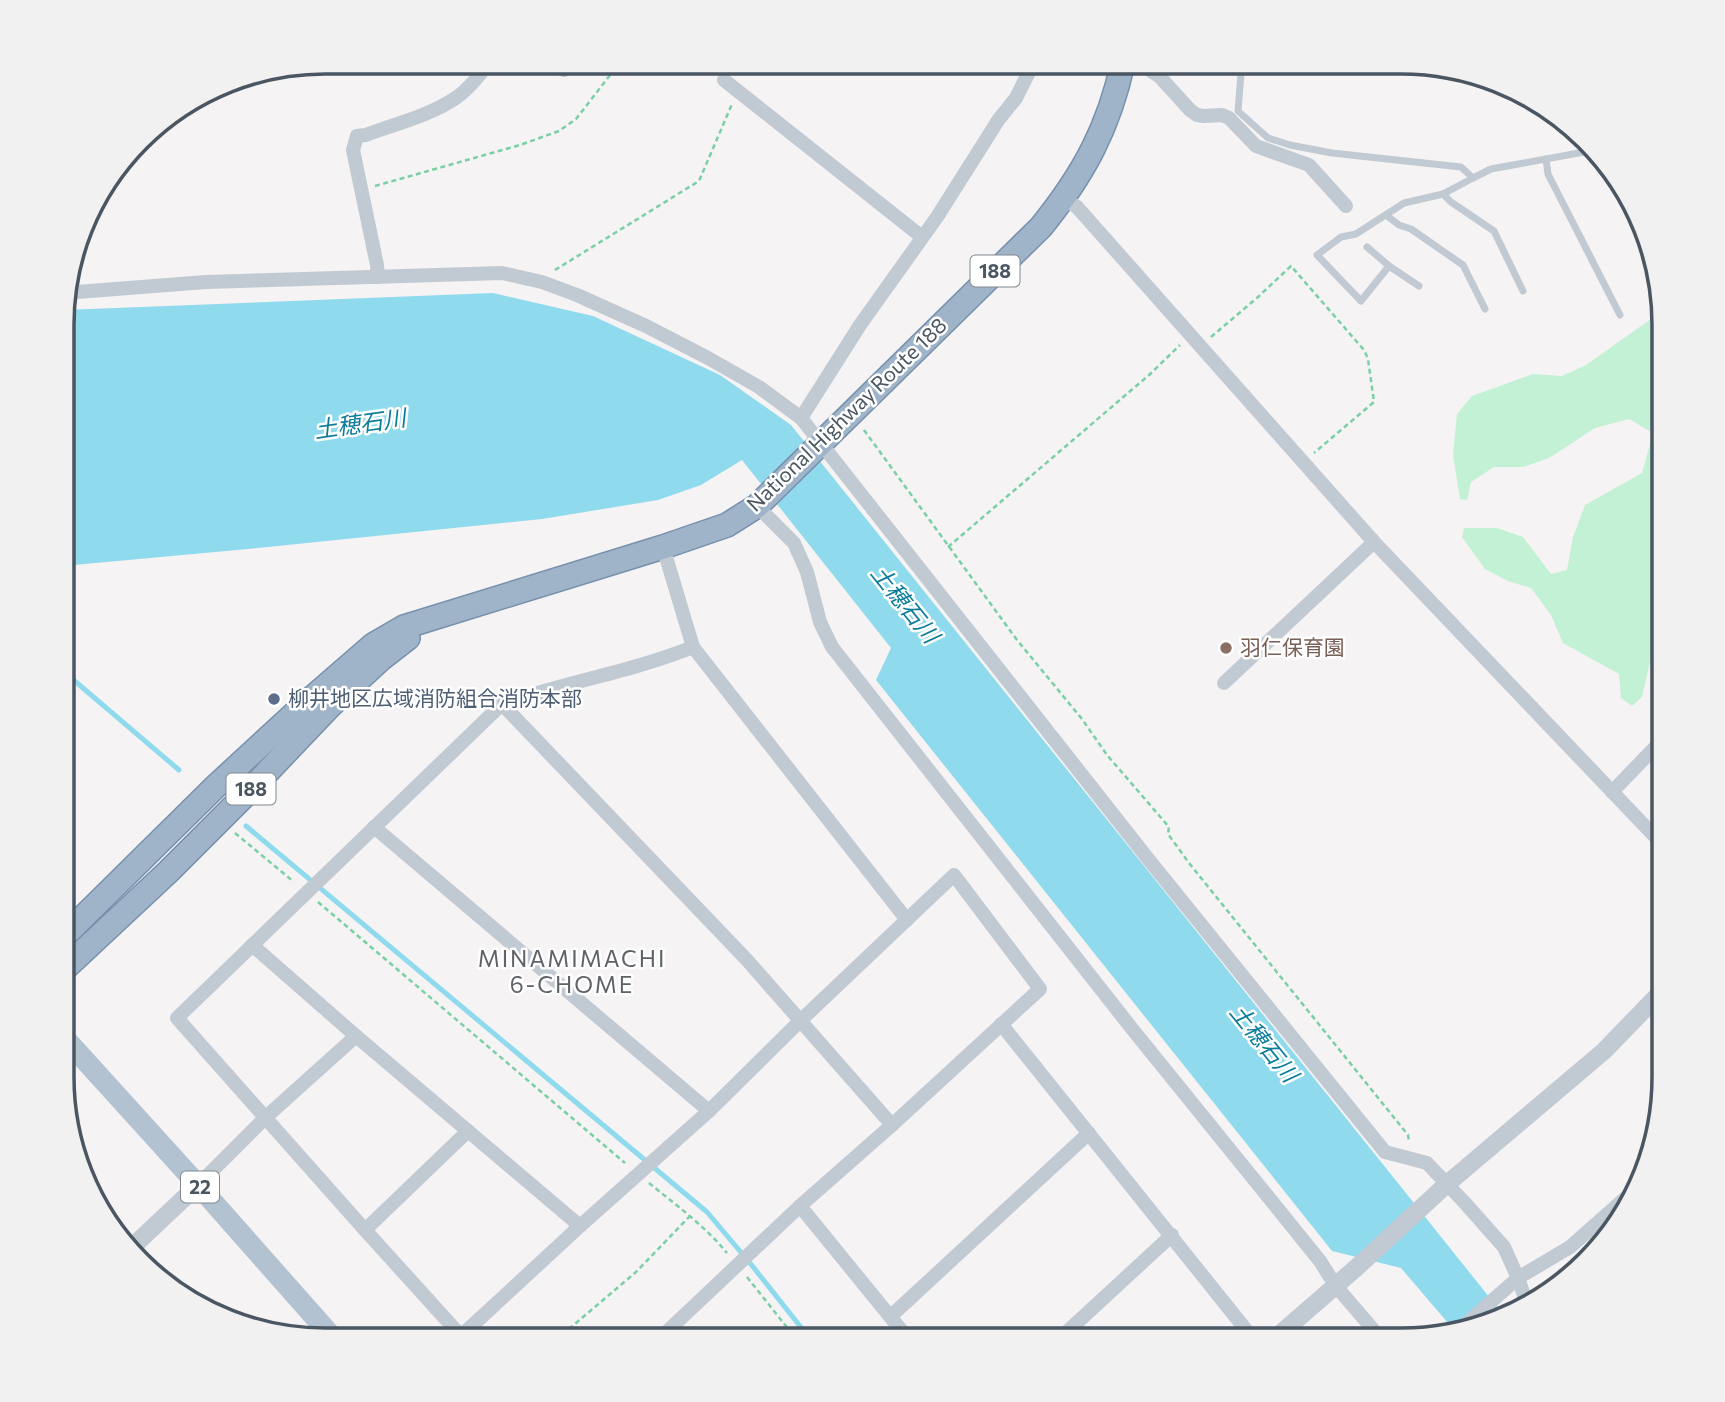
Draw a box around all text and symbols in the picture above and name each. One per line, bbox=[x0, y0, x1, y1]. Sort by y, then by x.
road number: 188 bbox=[970, 256, 1020, 286]
street label: National Highway Route 188 bbox=[741, 312, 951, 516]
water label: 土穂石川 bbox=[312, 402, 410, 443]
water label: 土穂石川 bbox=[866, 559, 947, 650]
place label: 羽仁保育園 bbox=[1240, 634, 1345, 659]
marker: 羽仁保育園 bbox=[1218, 640, 1234, 656]
place label: 柳井地区広域消防組合消防本部 bbox=[288, 685, 582, 710]
marker: 柳井地区広域消防組合消防本部 bbox=[266, 691, 282, 707]
road number: 188 bbox=[226, 774, 276, 804]
district label: MINAMIMACHI 6-CHOME bbox=[478, 944, 666, 998]
water label: 土穂石川 bbox=[1225, 998, 1306, 1089]
road number: 22 bbox=[181, 1172, 219, 1203]

